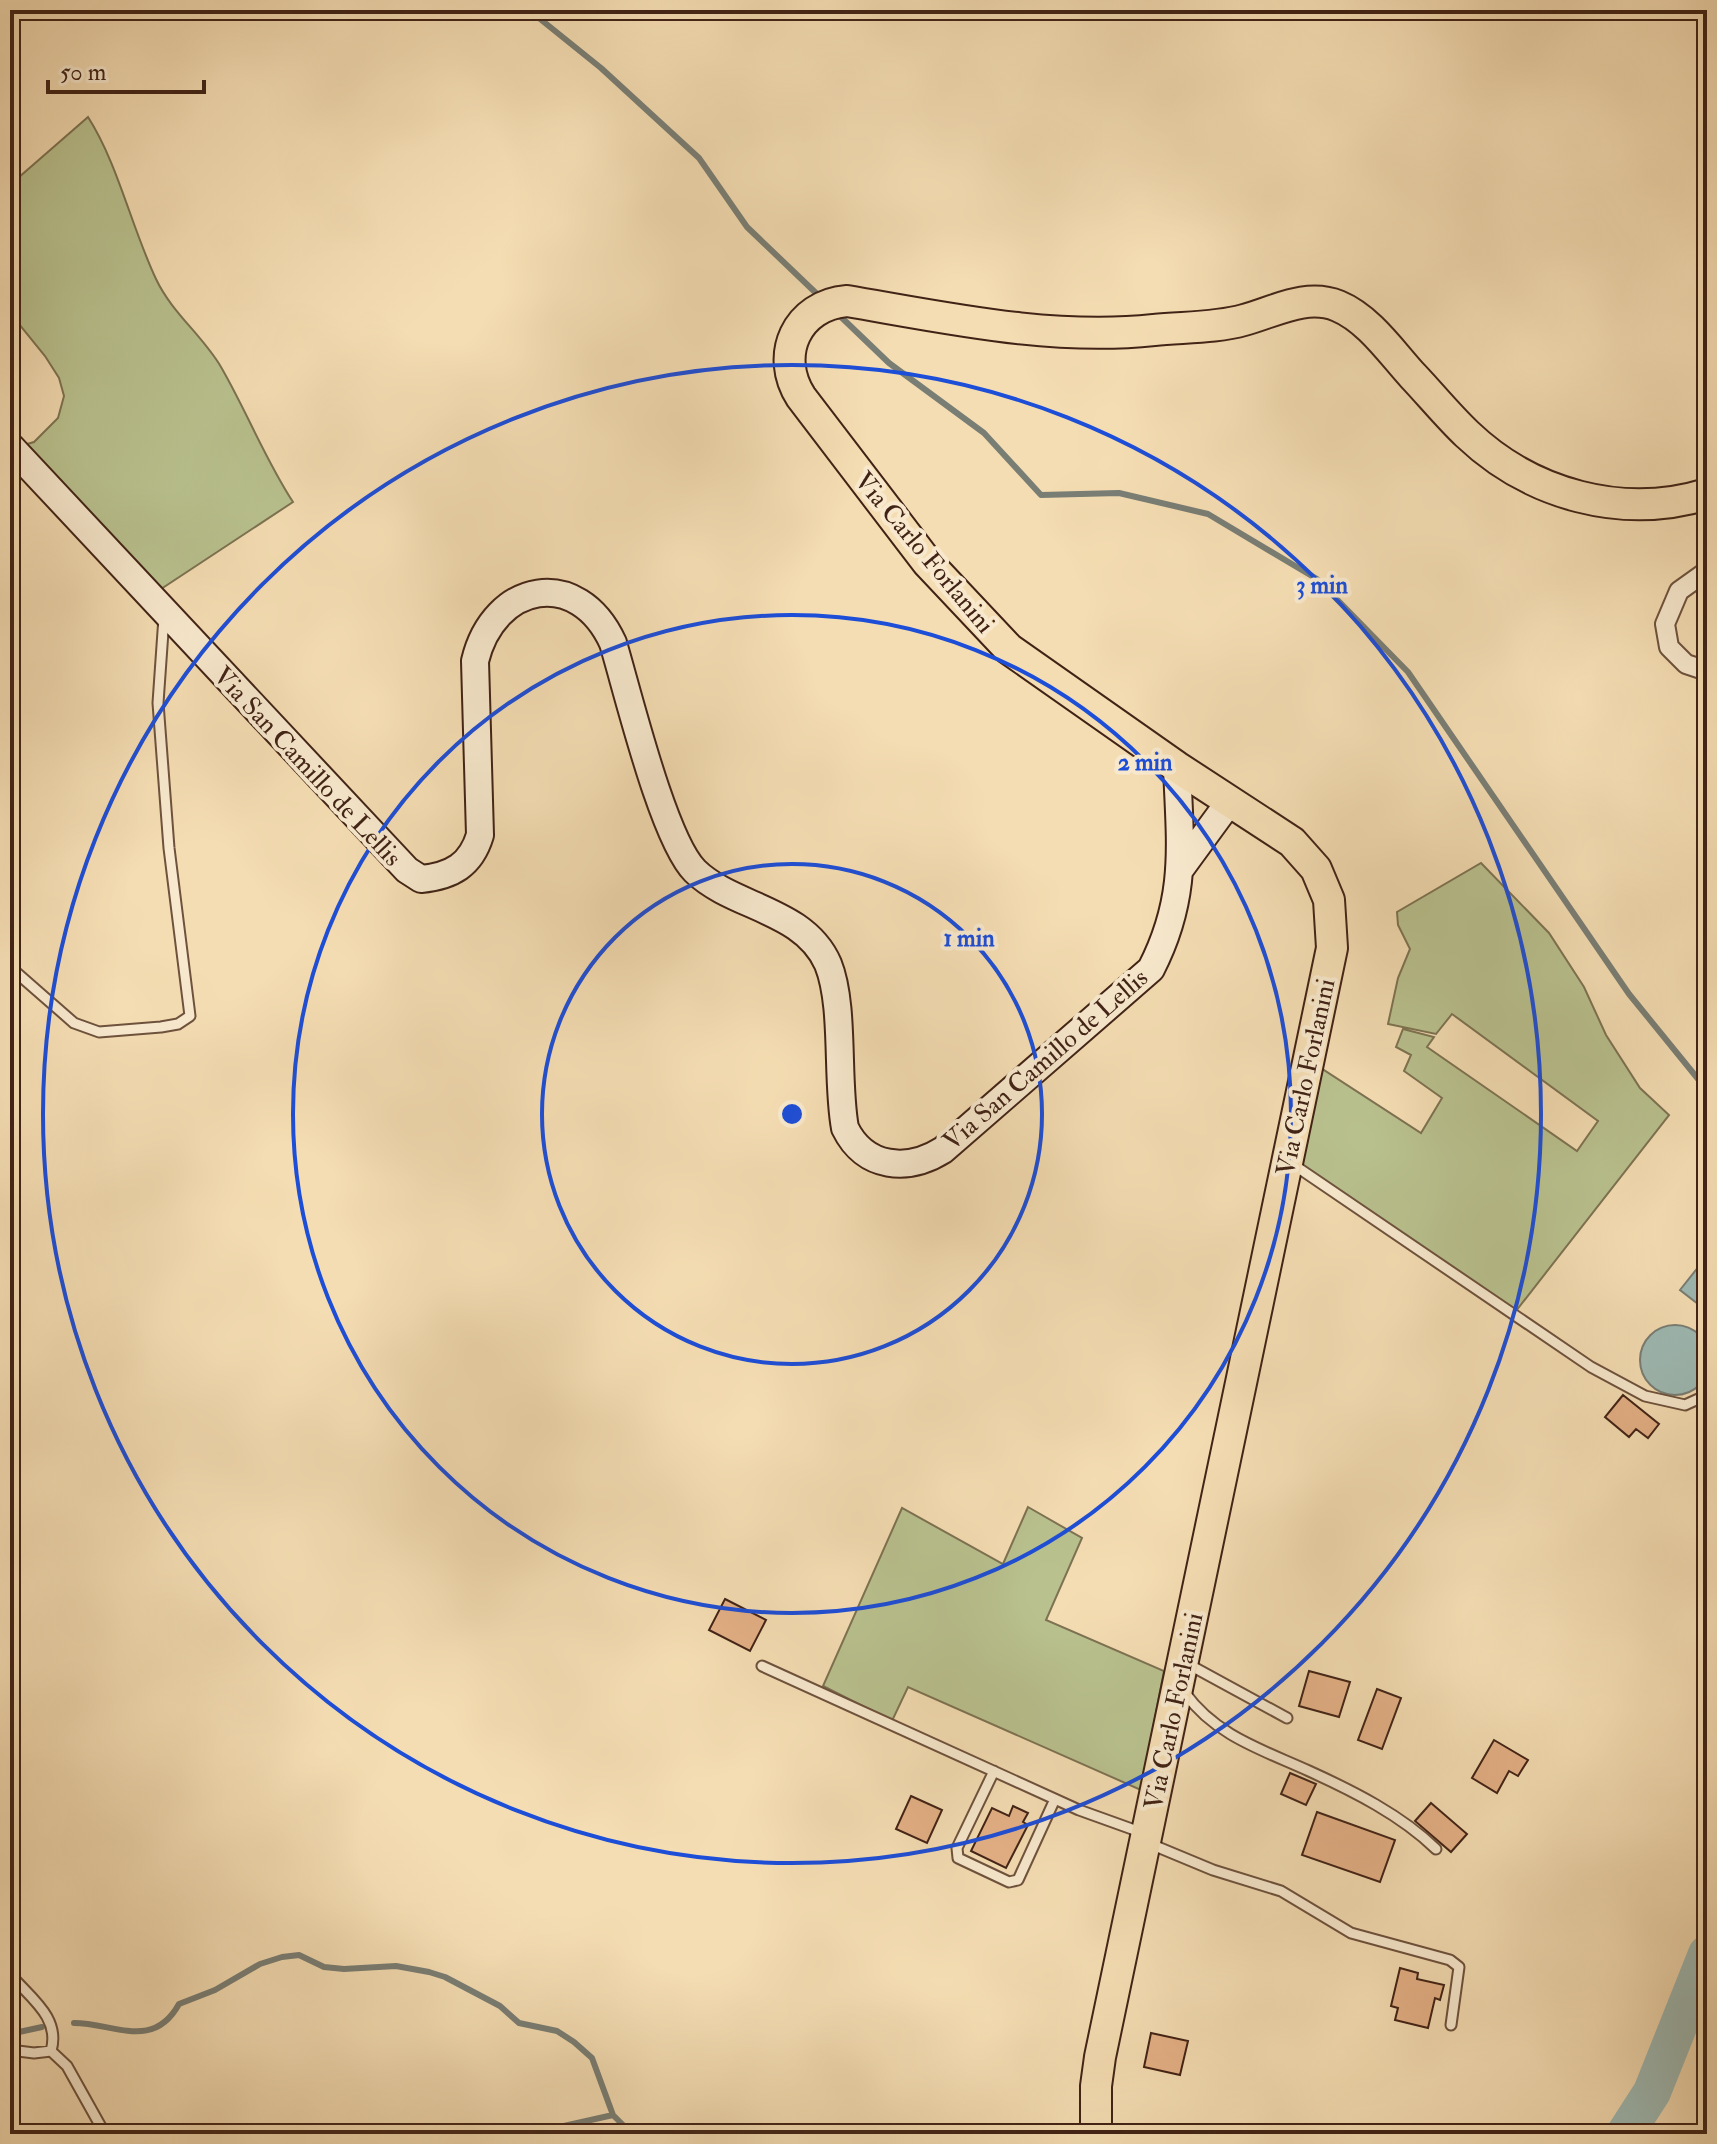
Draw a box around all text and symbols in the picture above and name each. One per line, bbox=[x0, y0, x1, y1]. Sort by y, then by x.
scale bar bbox=[48, 44, 204, 94]
text: 50 m bbox=[60, 57, 107, 88]
street label: Via Carlo Forlanini bbox=[847, 465, 1001, 640]
text: 3 min bbox=[1296, 570, 1348, 601]
street label: Via San Camillo de Lellis bbox=[206, 660, 408, 873]
text: 2 min bbox=[1118, 747, 1173, 778]
text: 1 min bbox=[944, 923, 995, 954]
street label: Via San Camillo de Lellis bbox=[937, 962, 1155, 1158]
street label: Via Carlo Forlanini bbox=[1269, 976, 1343, 1179]
centre of rings bbox=[778, 1100, 806, 1128]
street label: Via Carlo Forlanini bbox=[1137, 1610, 1211, 1813]

